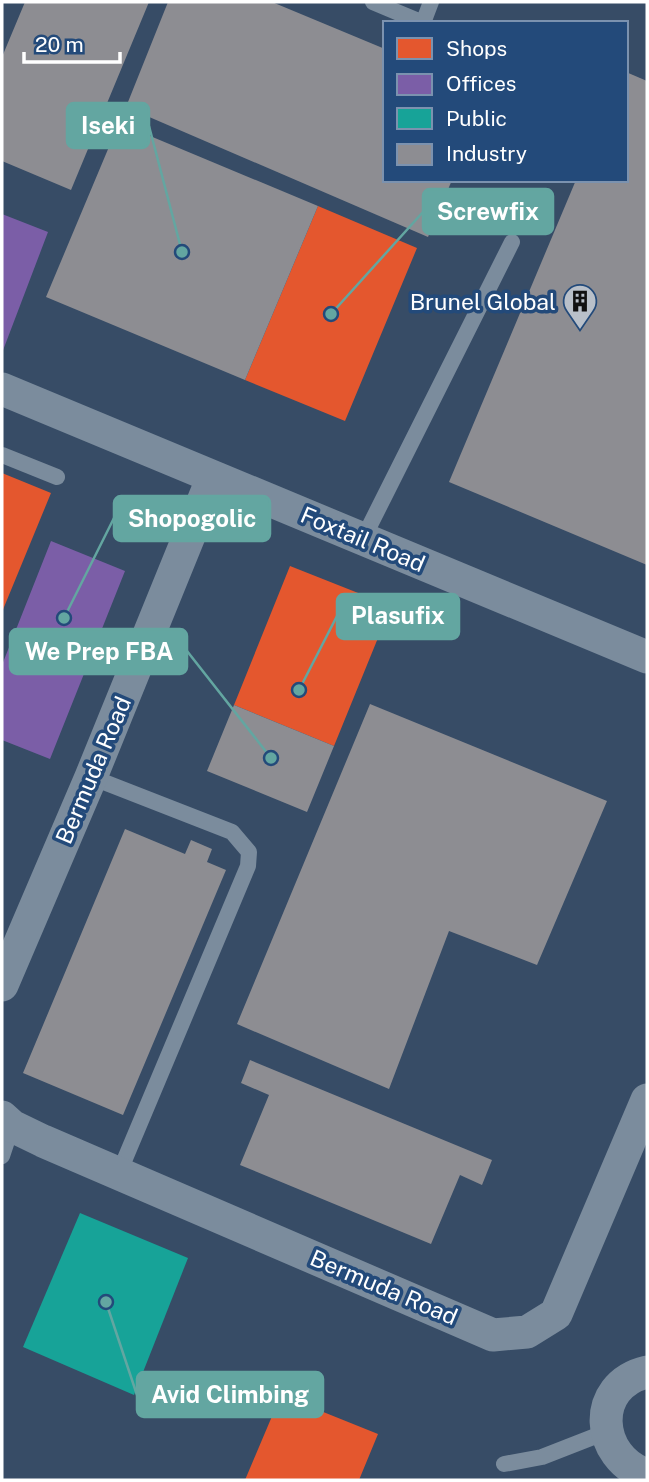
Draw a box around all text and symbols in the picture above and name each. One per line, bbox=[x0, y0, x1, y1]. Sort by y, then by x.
scale bar bbox=[24, 21, 121, 65]
legend bbox=[383, 21, 628, 182]
text: 20 m bbox=[35, 32, 84, 57]
text: Shops bbox=[446, 36, 507, 61]
text: Offices bbox=[446, 71, 516, 96]
callout: Iseki bbox=[67, 103, 149, 148]
text: Public bbox=[446, 106, 507, 131]
text: Iseki bbox=[81, 111, 135, 139]
text: Industry bbox=[446, 141, 527, 166]
callout: Screwfix bbox=[423, 189, 553, 234]
text: Screwfix bbox=[437, 197, 539, 225]
building icon: Brunel Global bbox=[561, 282, 599, 331]
place label: Brunel Global bbox=[410, 288, 556, 315]
callout: Shopogolic bbox=[114, 496, 270, 541]
street label: Foxtail Road bbox=[297, 501, 429, 577]
text: Shopogolic bbox=[128, 504, 256, 532]
callout: Plasufix bbox=[337, 594, 459, 639]
text: Plasufix bbox=[351, 601, 445, 629]
callout: We Prep FBA bbox=[10, 629, 187, 674]
text: We Prep FBA bbox=[25, 637, 173, 665]
street label: Bermuda Road bbox=[50, 692, 136, 848]
street label: Bermuda Road bbox=[306, 1244, 462, 1330]
callout: Avid Climbing bbox=[137, 1372, 323, 1417]
text: Avid Climbing bbox=[151, 1380, 309, 1408]

